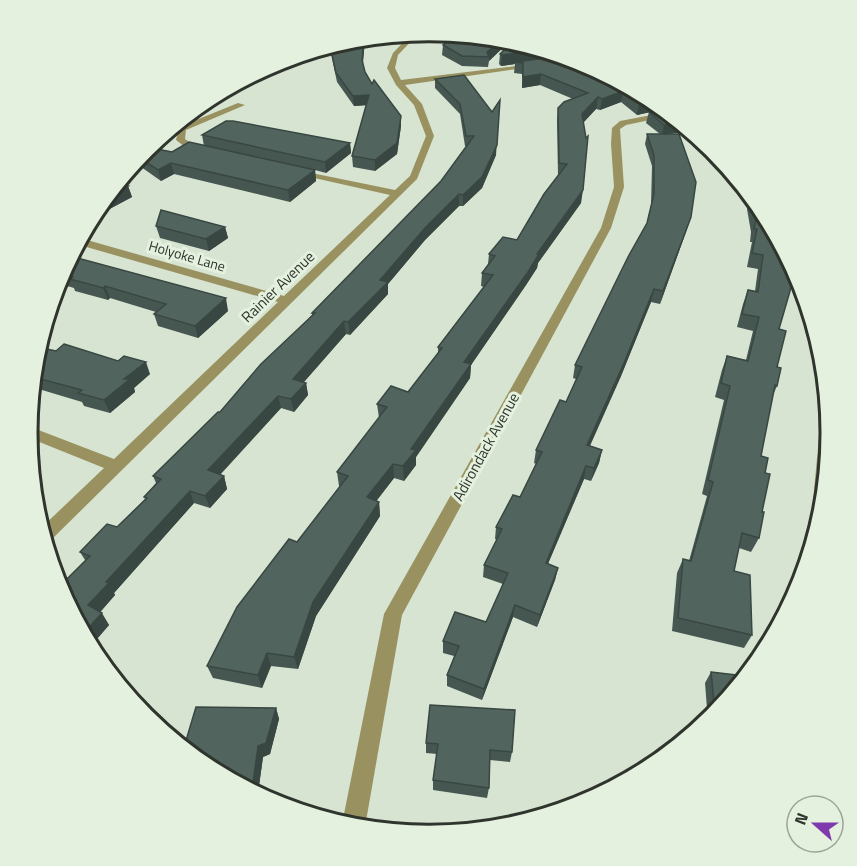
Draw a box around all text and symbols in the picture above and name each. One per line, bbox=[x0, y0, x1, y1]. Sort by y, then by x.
street label: Holyoke Lane bbox=[146, 235, 228, 277]
street label: Rainier Avenue bbox=[236, 246, 320, 328]
street label: Adirondack Avenue bbox=[446, 388, 525, 505]
north arrow bbox=[785, 794, 845, 854]
text: N bbox=[788, 809, 814, 828]

